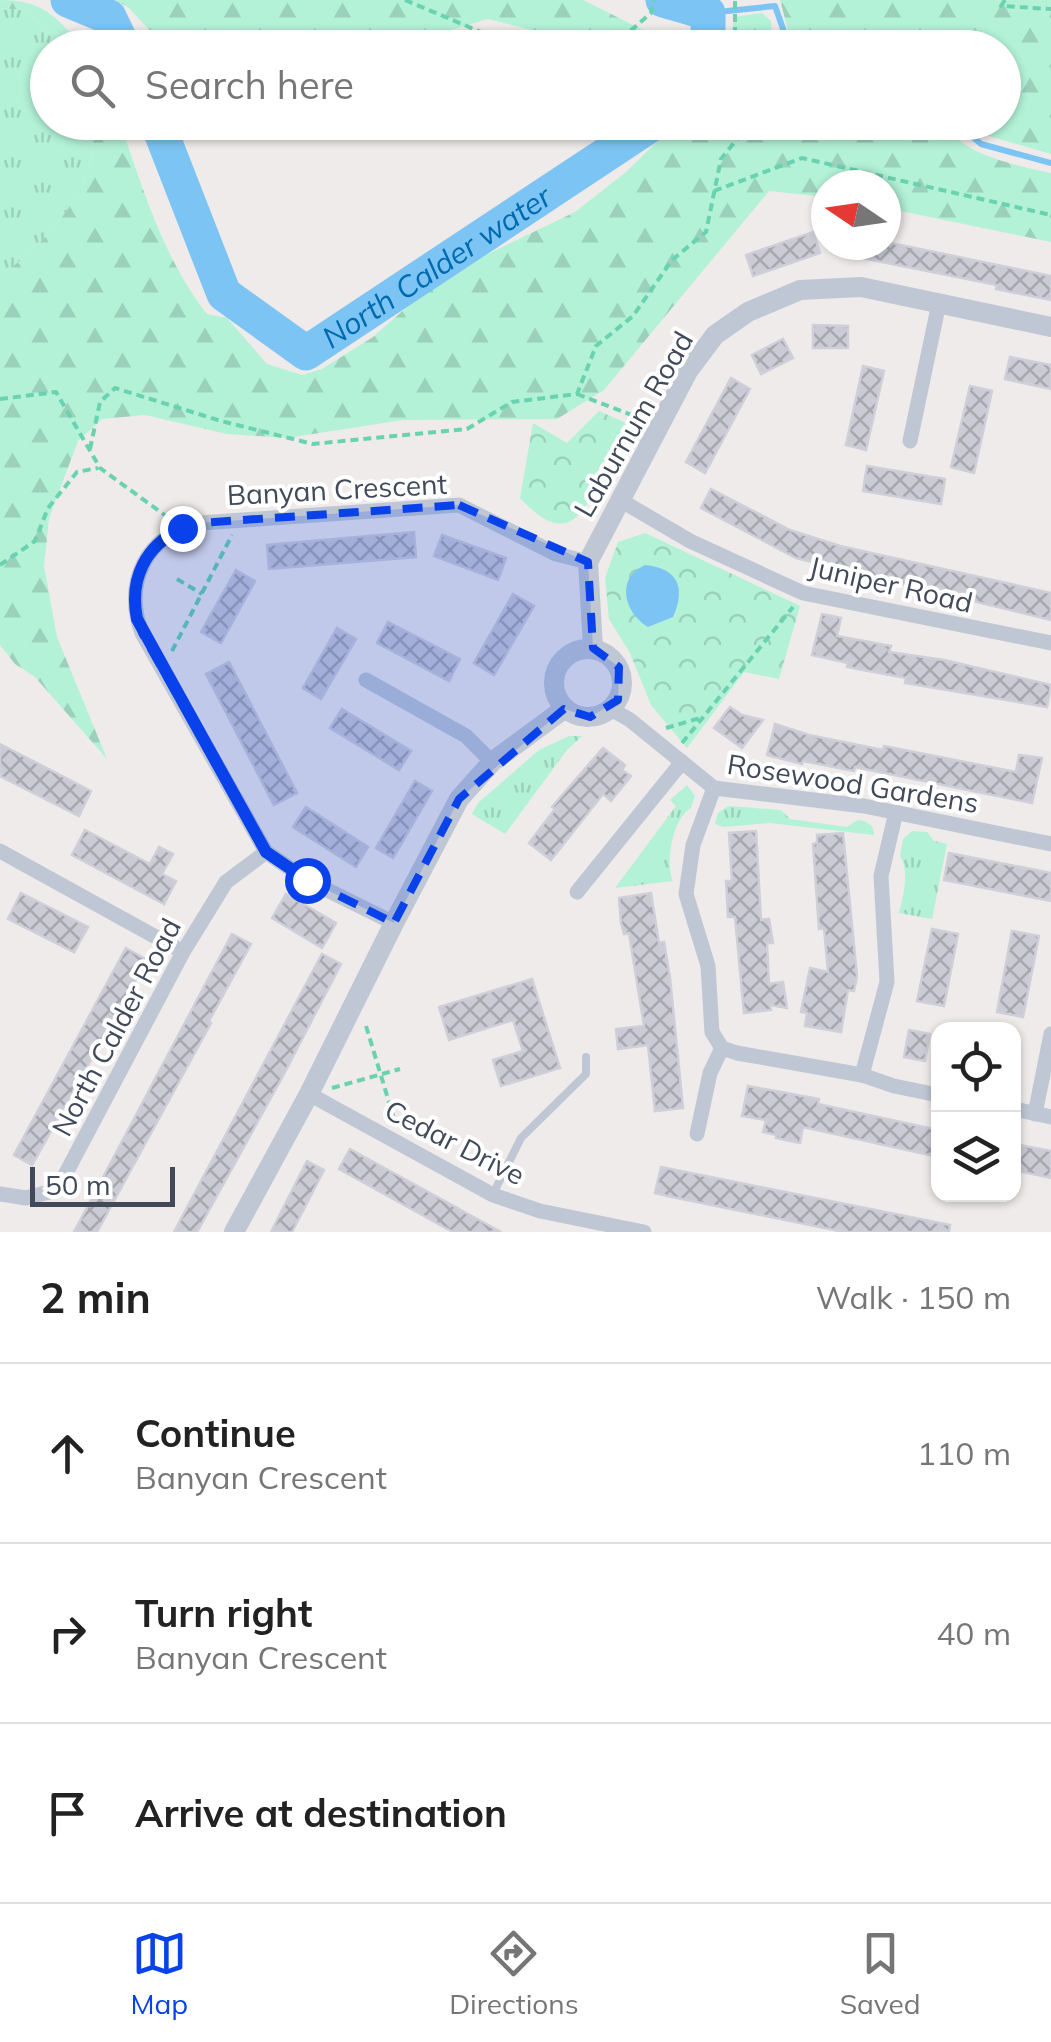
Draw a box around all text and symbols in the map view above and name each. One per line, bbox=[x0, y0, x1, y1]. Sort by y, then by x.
search box bbox=[30, 30, 1021, 140]
icon: search bbox=[65, 58, 120, 113]
text: Search here bbox=[145, 61, 354, 109]
north arrow bbox=[811, 170, 901, 260]
water label: North Calder water bbox=[315, 177, 559, 356]
street label: Laburnum Road bbox=[566, 325, 700, 523]
street label: Banyan Crescent bbox=[226, 466, 448, 512]
route end bbox=[160, 506, 206, 552]
street label: Juniper Road bbox=[806, 548, 976, 620]
street label: Rosewood Gardens bbox=[725, 746, 981, 820]
route start bbox=[285, 858, 331, 904]
street label: North Calder Road bbox=[44, 912, 188, 1142]
map controls bbox=[931, 1022, 1021, 1202]
button: locate bbox=[931, 1022, 1021, 1112]
street label: Cedar Drive bbox=[379, 1092, 531, 1192]
button: layers bbox=[931, 1112, 1021, 1202]
scale bar bbox=[30, 1162, 175, 1206]
text: 50 m bbox=[45, 1167, 111, 1202]
text: 2 min bbox=[40, 1271, 151, 1324]
text: Walk · 150 m bbox=[816, 1277, 1011, 1317]
text: Continue bbox=[135, 1409, 296, 1457]
icon: ahead bbox=[40, 1426, 95, 1481]
text: 110 m bbox=[917, 1433, 1011, 1473]
text: Banyan Crescent bbox=[135, 1457, 387, 1497]
text: Turn right bbox=[135, 1589, 312, 1637]
icon: right bbox=[40, 1606, 95, 1661]
text: 40 m bbox=[936, 1613, 1011, 1653]
text: Banyan Crescent bbox=[135, 1637, 387, 1677]
icon: arrive bbox=[40, 1786, 95, 1841]
text: Arrive at destination bbox=[135, 1789, 507, 1837]
tab: Map bbox=[131, 1926, 188, 2021]
tab: Directions bbox=[449, 1926, 579, 2021]
tab: Saved bbox=[840, 1926, 920, 2021]

